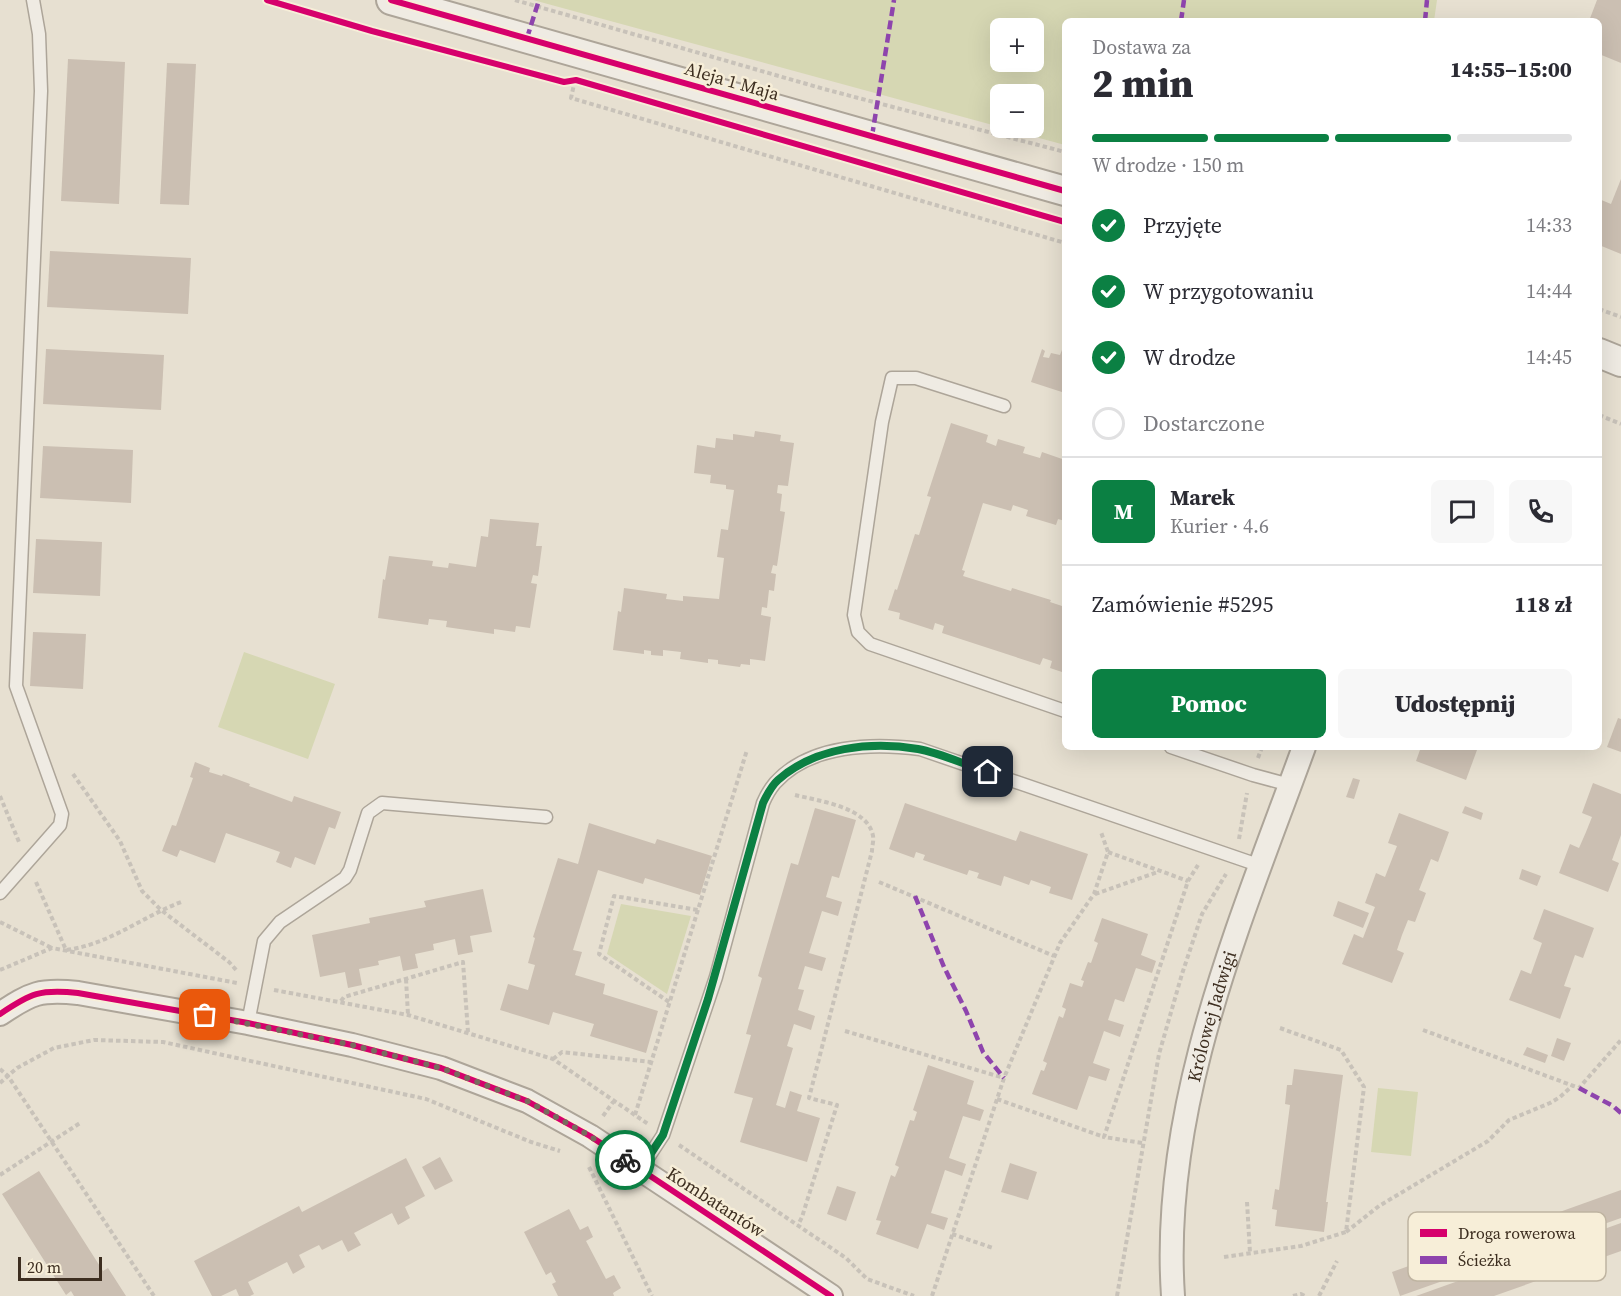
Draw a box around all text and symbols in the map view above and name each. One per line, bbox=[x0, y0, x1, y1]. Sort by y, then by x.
map controls bbox=[990, 18, 1044, 138]
button: + bbox=[990, 18, 1044, 72]
text: Dostawa za bbox=[1092, 33, 1191, 61]
text: 14:55–15:00 bbox=[1450, 54, 1572, 84]
street label: Aleja 1 Maja bbox=[682, 56, 783, 107]
text: 2 min bbox=[1092, 57, 1194, 110]
button: − bbox=[990, 84, 1044, 138]
text: W drodze · 150 m bbox=[1092, 151, 1244, 179]
icon: check bbox=[1092, 209, 1125, 242]
text: Przyjęte bbox=[1143, 210, 1222, 240]
text: 14:33 bbox=[1526, 211, 1572, 239]
icon: check bbox=[1092, 275, 1125, 308]
text: W przygotowaniu bbox=[1143, 276, 1314, 306]
text: 14:44 bbox=[1526, 277, 1572, 305]
icon: check bbox=[1092, 341, 1125, 374]
text: W drodze bbox=[1143, 342, 1236, 372]
text: 14:45 bbox=[1526, 343, 1572, 371]
text: Dostarczone bbox=[1143, 408, 1265, 438]
button: chat bbox=[1431, 480, 1494, 543]
button: phone bbox=[1509, 480, 1572, 543]
text: Marek bbox=[1170, 482, 1235, 512]
text: M bbox=[1114, 496, 1133, 526]
text: Kurier · 4.6 bbox=[1170, 512, 1269, 540]
text: Zamówienie #5295 bbox=[1092, 589, 1274, 619]
text: 118 zł bbox=[1514, 589, 1572, 619]
button: Pomoc bbox=[1092, 669, 1326, 738]
button: Udostępnij bbox=[1338, 669, 1572, 738]
pin bbox=[962, 746, 1013, 797]
icon: home bbox=[971, 755, 1004, 788]
street label: Królowej Jadwigi bbox=[1180, 947, 1242, 1084]
pin bbox=[179, 989, 230, 1040]
icon: bag bbox=[188, 998, 221, 1031]
courier bbox=[595, 1130, 655, 1190]
icon: bike bbox=[609, 1144, 642, 1177]
street label: Kombatantów bbox=[662, 1161, 770, 1243]
legend bbox=[1408, 1212, 1606, 1281]
text: Droga rowerowa bbox=[1458, 1222, 1576, 1244]
text: Ścieżka bbox=[1458, 1249, 1512, 1271]
scale bar bbox=[18, 1254, 102, 1282]
text: 20 m bbox=[27, 1256, 61, 1278]

